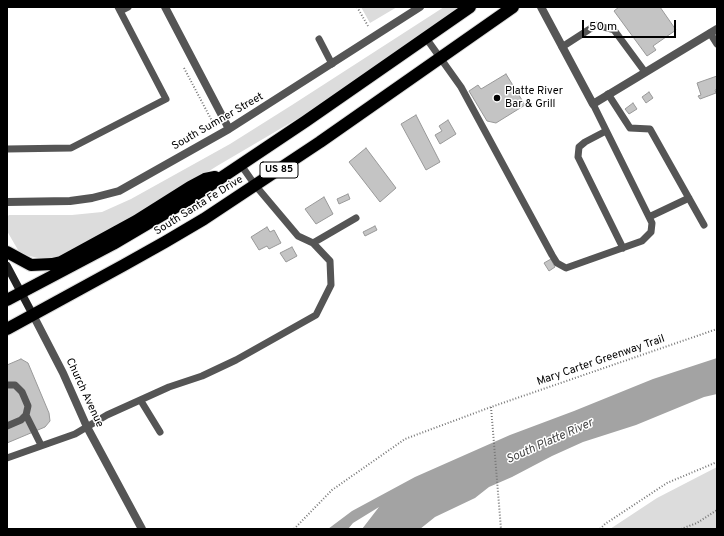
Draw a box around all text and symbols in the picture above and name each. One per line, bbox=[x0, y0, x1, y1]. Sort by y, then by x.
scale bar bbox=[584, 12, 678, 38]
text: 50 m bbox=[589, 19, 617, 35]
place label: Platte River Bar & Grill bbox=[505, 85, 563, 111]
street label: South Sumner Street bbox=[170, 90, 266, 154]
marker: Platte River Bar & Grill bbox=[492, 93, 502, 103]
road number: US 85 bbox=[260, 162, 298, 178]
street label: South Santa Fe Drive bbox=[152, 173, 246, 239]
street label: Mary Carter Greenway Trail bbox=[535, 333, 667, 389]
street label: Church Avenue bbox=[62, 356, 106, 430]
water label: South Platte River bbox=[504, 416, 596, 468]

